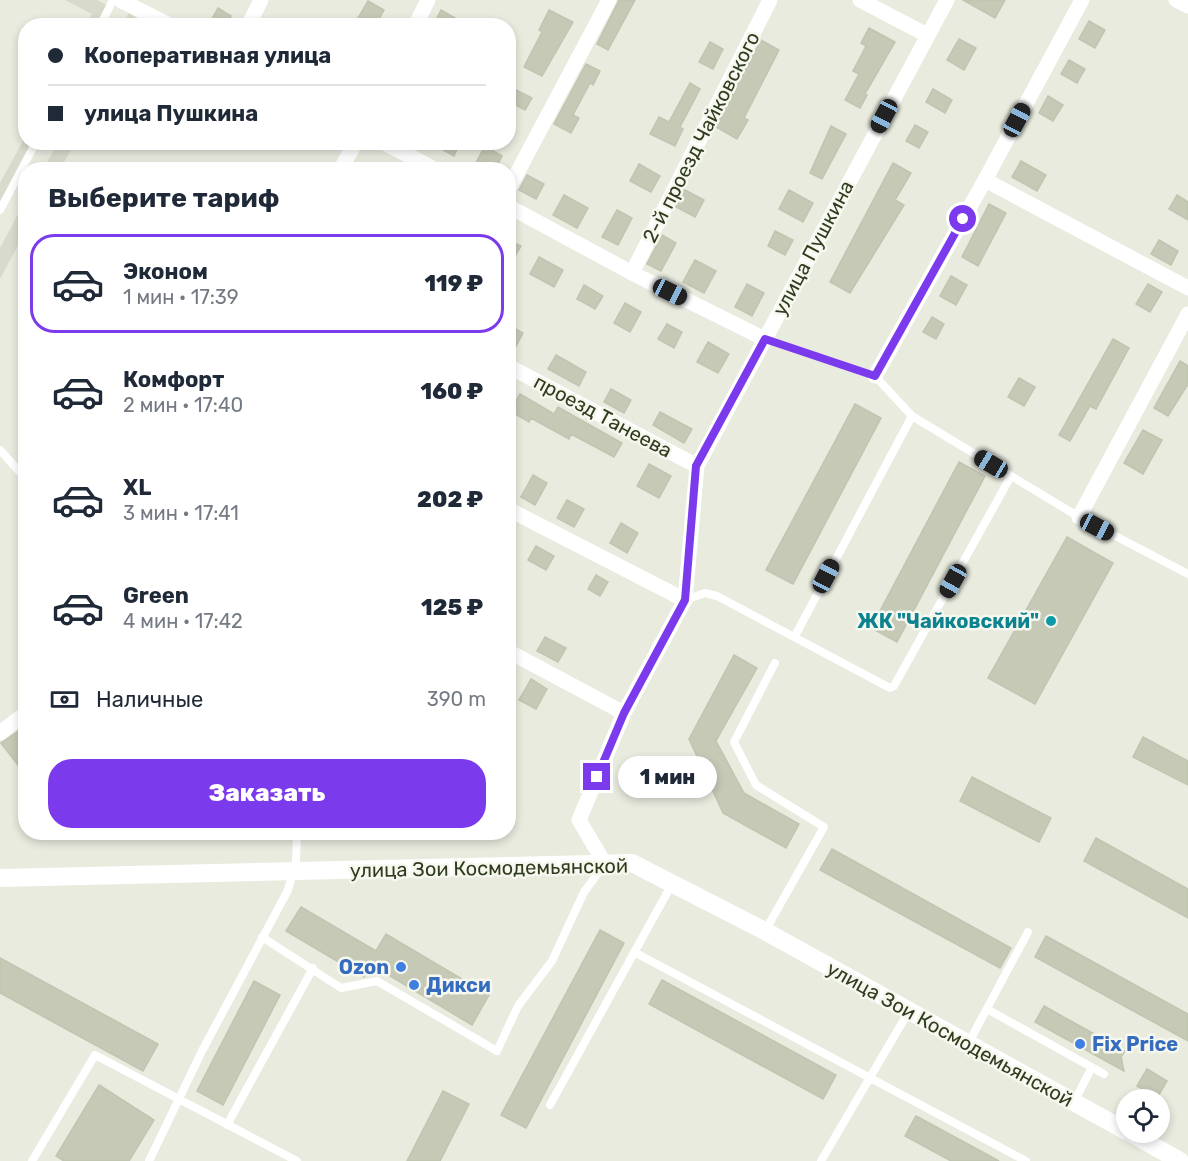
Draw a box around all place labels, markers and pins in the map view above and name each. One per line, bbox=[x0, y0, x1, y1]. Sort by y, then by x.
place label: ЖК "Чайковский" bbox=[857, 609, 1039, 633]
marker: ЖК "Чайковский" bbox=[1044, 614, 1058, 628]
place label: Ozon bbox=[339, 955, 389, 979]
marker: Ozon bbox=[394, 960, 408, 974]
place label: Дикси bbox=[426, 973, 491, 997]
marker: Дикси bbox=[407, 978, 421, 992]
place label: Fix Price bbox=[1092, 1032, 1178, 1056]
marker: Fix Price bbox=[1073, 1037, 1087, 1051]

